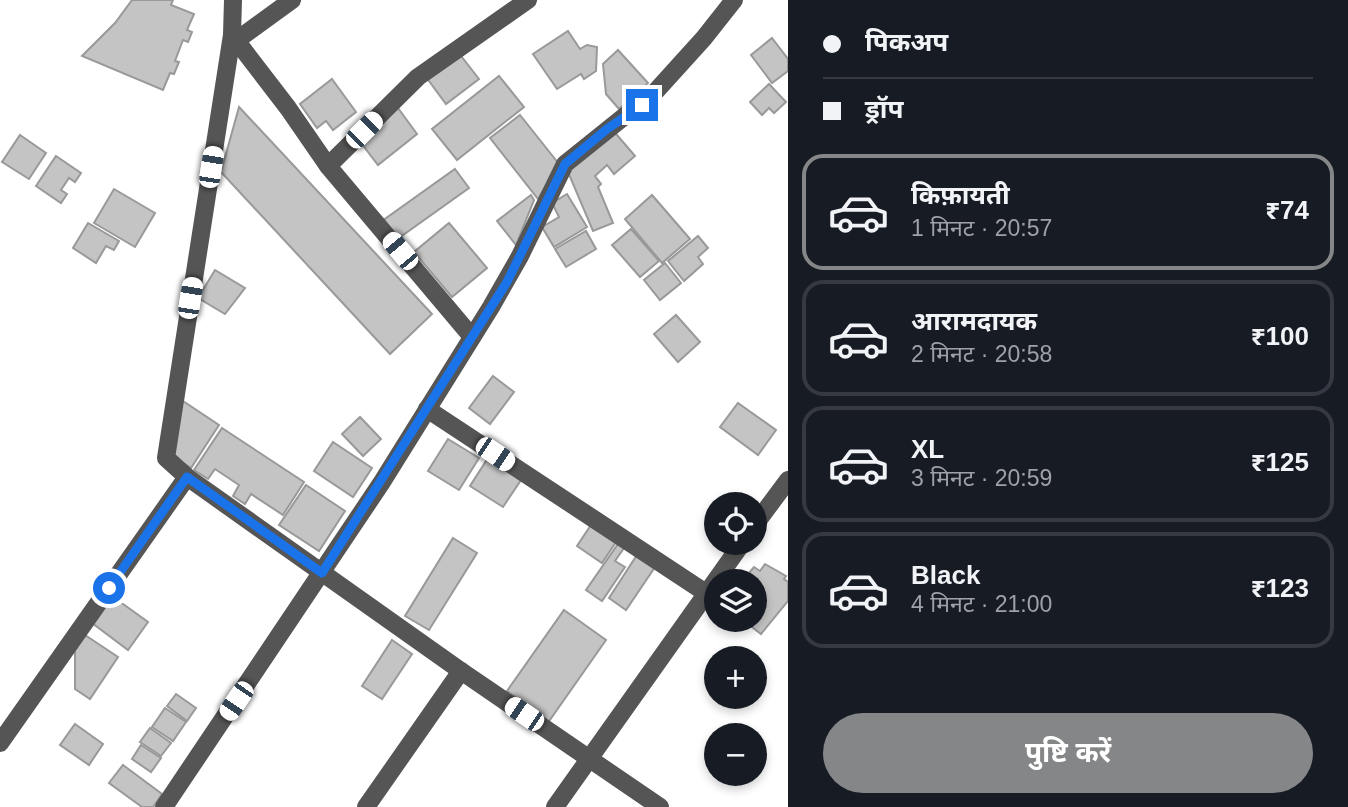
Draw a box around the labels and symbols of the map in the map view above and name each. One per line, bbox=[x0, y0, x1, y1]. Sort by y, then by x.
route end bbox=[626, 89, 658, 121]
car bbox=[342, 108, 387, 152]
car bbox=[198, 145, 225, 189]
car bbox=[379, 228, 422, 274]
car bbox=[177, 276, 204, 320]
car bbox=[472, 434, 519, 474]
route start bbox=[93, 572, 125, 604]
car bbox=[216, 678, 257, 724]
car bbox=[501, 694, 548, 734]

